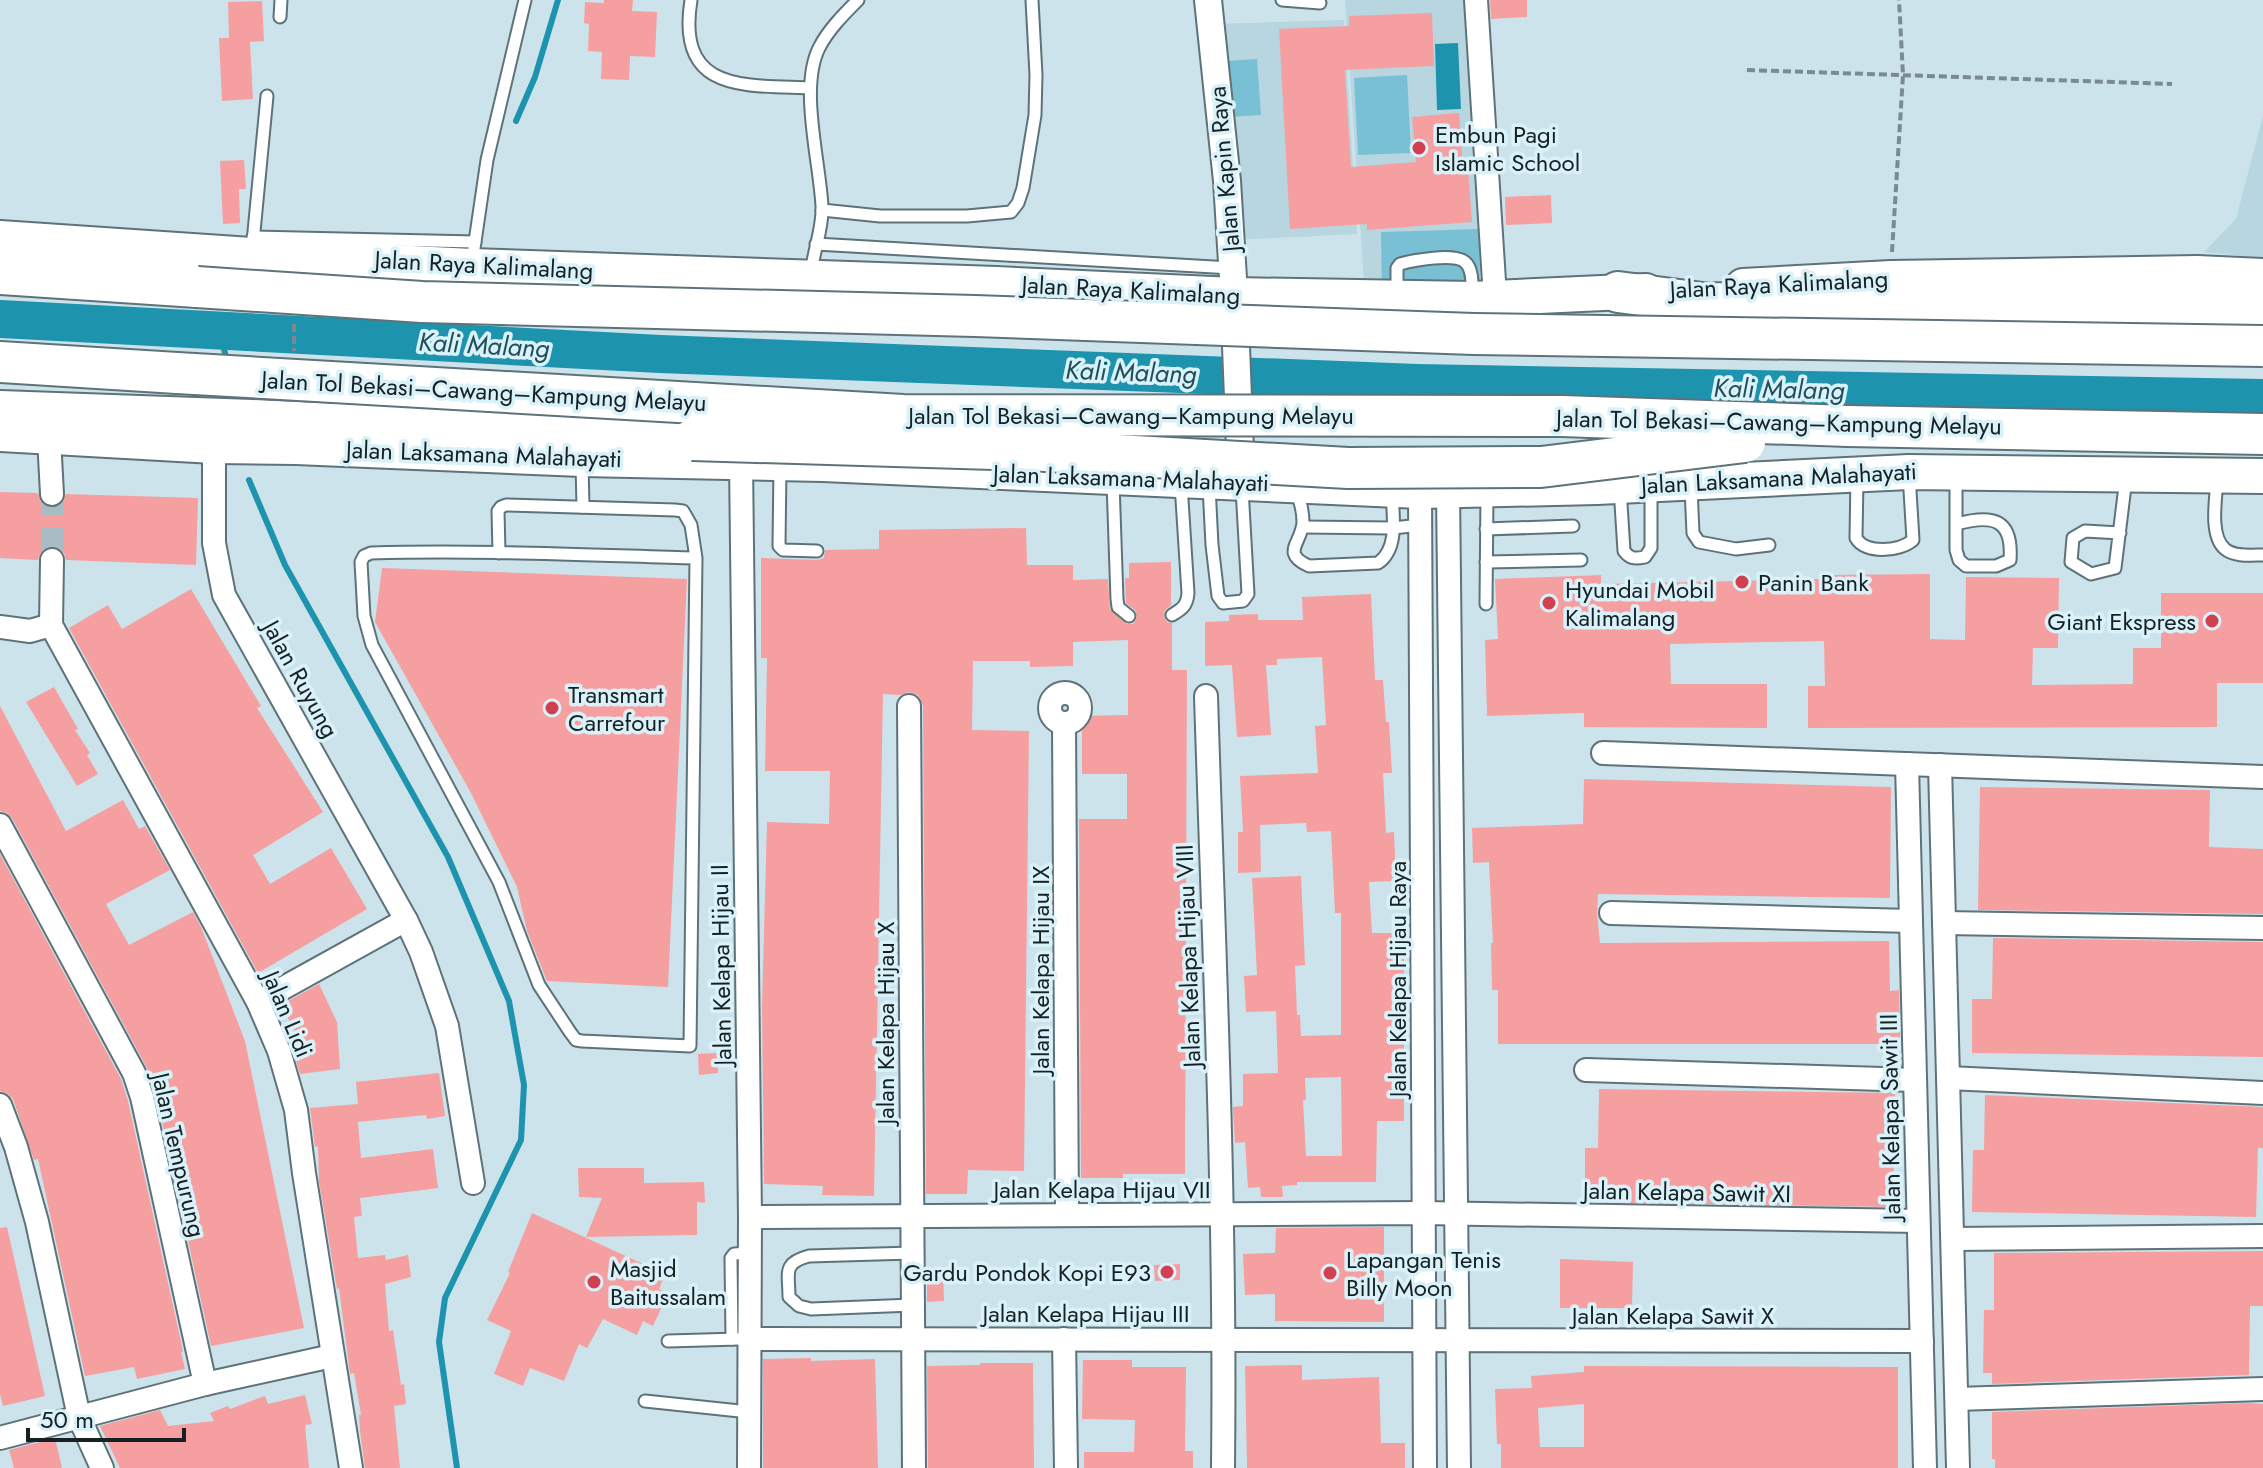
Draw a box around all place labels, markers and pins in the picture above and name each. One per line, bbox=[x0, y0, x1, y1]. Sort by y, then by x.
place label: Embun Pagi Islamic School bbox=[1435, 117, 1580, 180]
marker: Embun Pagi Islamic School bbox=[1410, 139, 1428, 157]
place label: Panin Bank bbox=[1758, 565, 1869, 600]
place label: Hyundai Mobil Kalimalang bbox=[1565, 572, 1715, 635]
marker: Panin Bank bbox=[1733, 573, 1751, 591]
marker: Hyundai Mobil Kalimalang bbox=[1540, 594, 1558, 612]
place label: Giant Ekspress bbox=[2047, 604, 2196, 639]
marker: Giant Ekspress bbox=[2203, 612, 2221, 630]
place label: Transmart Carrefour bbox=[568, 677, 666, 740]
marker: Transmart Carrefour bbox=[543, 699, 561, 717]
place label: Lapangan Tenis Billy Moon bbox=[1346, 1242, 1501, 1305]
place label: Masjid Baitussalam bbox=[610, 1251, 726, 1314]
place label: Gardu Pondok Kopi E93 bbox=[903, 1255, 1151, 1290]
marker: Gardu Pondok Kopi E93 bbox=[1158, 1263, 1176, 1281]
marker: Lapangan Tenis Billy Moon bbox=[1321, 1264, 1339, 1282]
marker: Masjid Baitussalam bbox=[585, 1273, 603, 1291]

